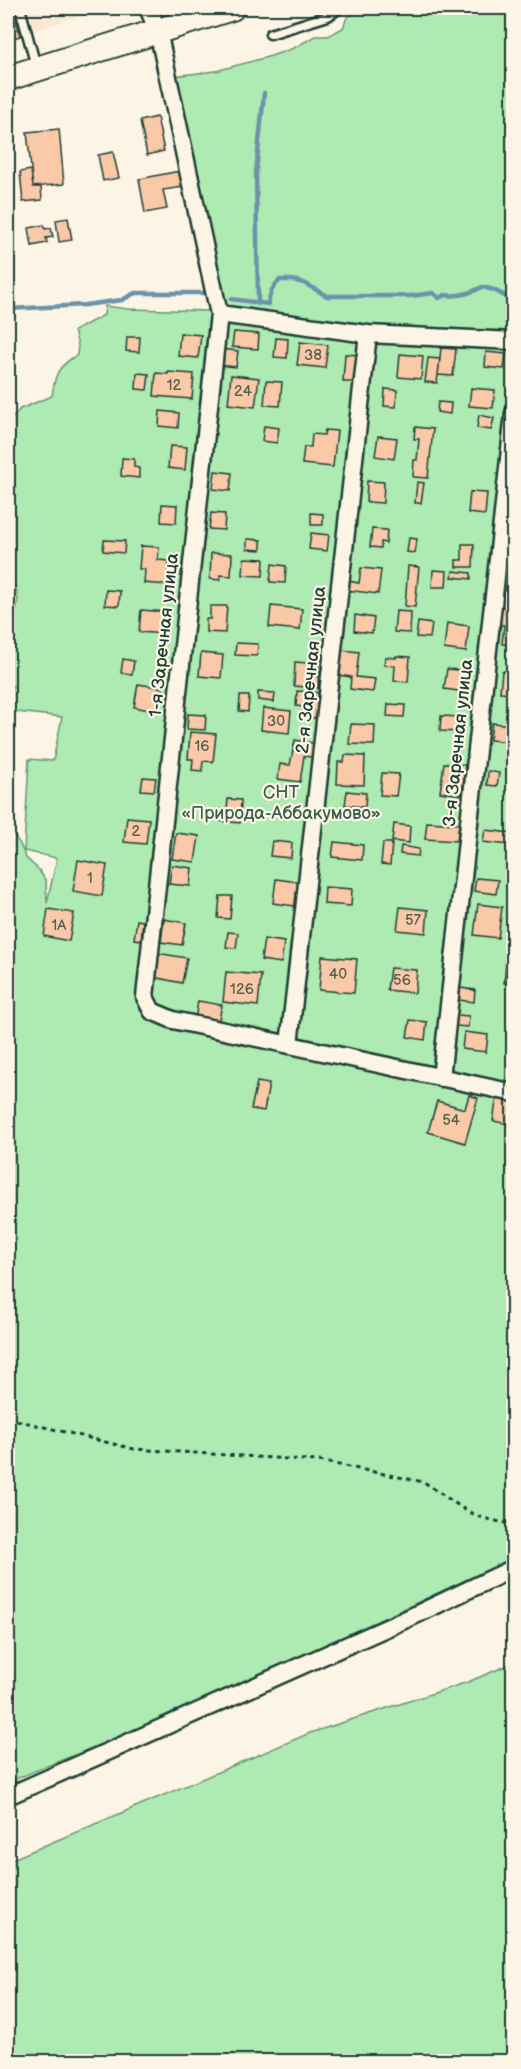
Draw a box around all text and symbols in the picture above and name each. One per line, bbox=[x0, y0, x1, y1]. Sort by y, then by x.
house number: 38 bbox=[304, 346, 322, 365]
house number: 12 bbox=[167, 376, 181, 395]
house number: 24 bbox=[234, 382, 252, 401]
street label: 1-я Заречная улица bbox=[145, 552, 183, 718]
street label: 2-я Заречная улица bbox=[292, 585, 330, 755]
street label: 3-я Заречная улица bbox=[439, 658, 477, 828]
house number: 30 bbox=[267, 712, 285, 731]
house number: 16 bbox=[195, 737, 209, 756]
park label: СНТ «Природа-Аббакумово» bbox=[181, 782, 381, 824]
house number: 2 bbox=[132, 822, 141, 841]
house number: 1 bbox=[87, 869, 93, 888]
house number: 57 bbox=[405, 911, 422, 930]
house number: 1А bbox=[52, 916, 67, 935]
house number: 40 bbox=[329, 965, 347, 984]
house number: 56 bbox=[393, 971, 411, 990]
house number: 126 bbox=[230, 980, 254, 999]
house number: 54 bbox=[442, 1111, 460, 1130]

